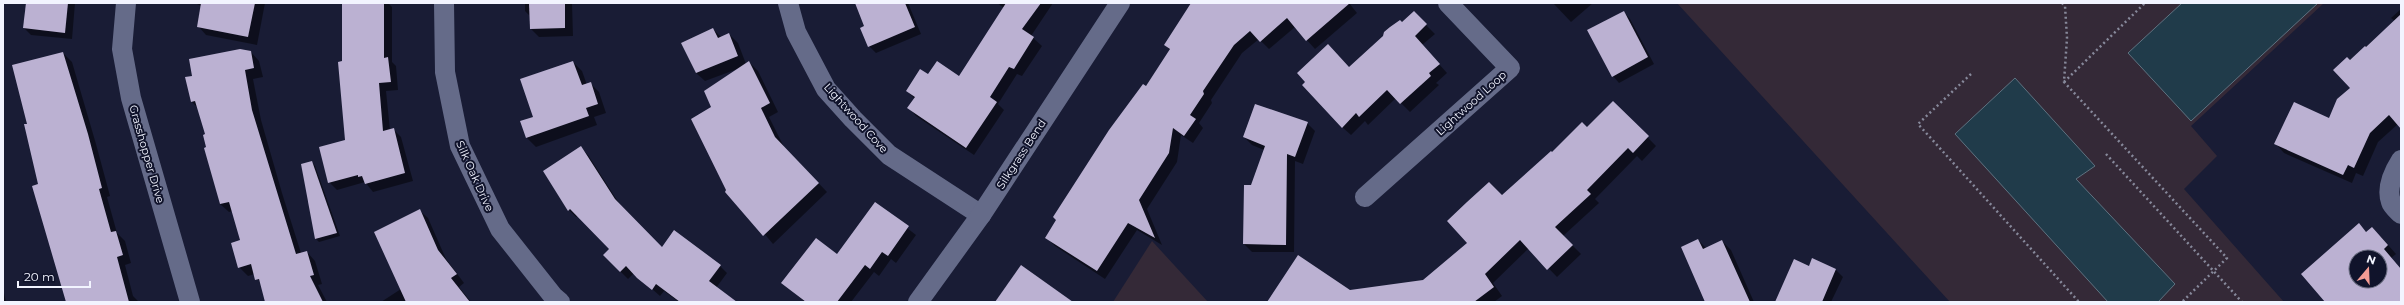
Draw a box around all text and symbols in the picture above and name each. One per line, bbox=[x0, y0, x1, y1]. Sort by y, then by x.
street label: Lightwood Loop bbox=[1433, 68, 1509, 138]
street label: Lightwood Cove bbox=[821, 80, 891, 156]
street label: Grasshopper Drive bbox=[126, 103, 168, 205]
street label: Silkgrass Bend bbox=[993, 116, 1049, 192]
street label: Silk Oak Drive bbox=[453, 138, 497, 214]
north arrow bbox=[2348, 249, 2388, 289]
text: N bbox=[2365, 251, 2378, 268]
scale bar bbox=[18, 263, 90, 289]
text: 20 m bbox=[24, 269, 55, 284]

